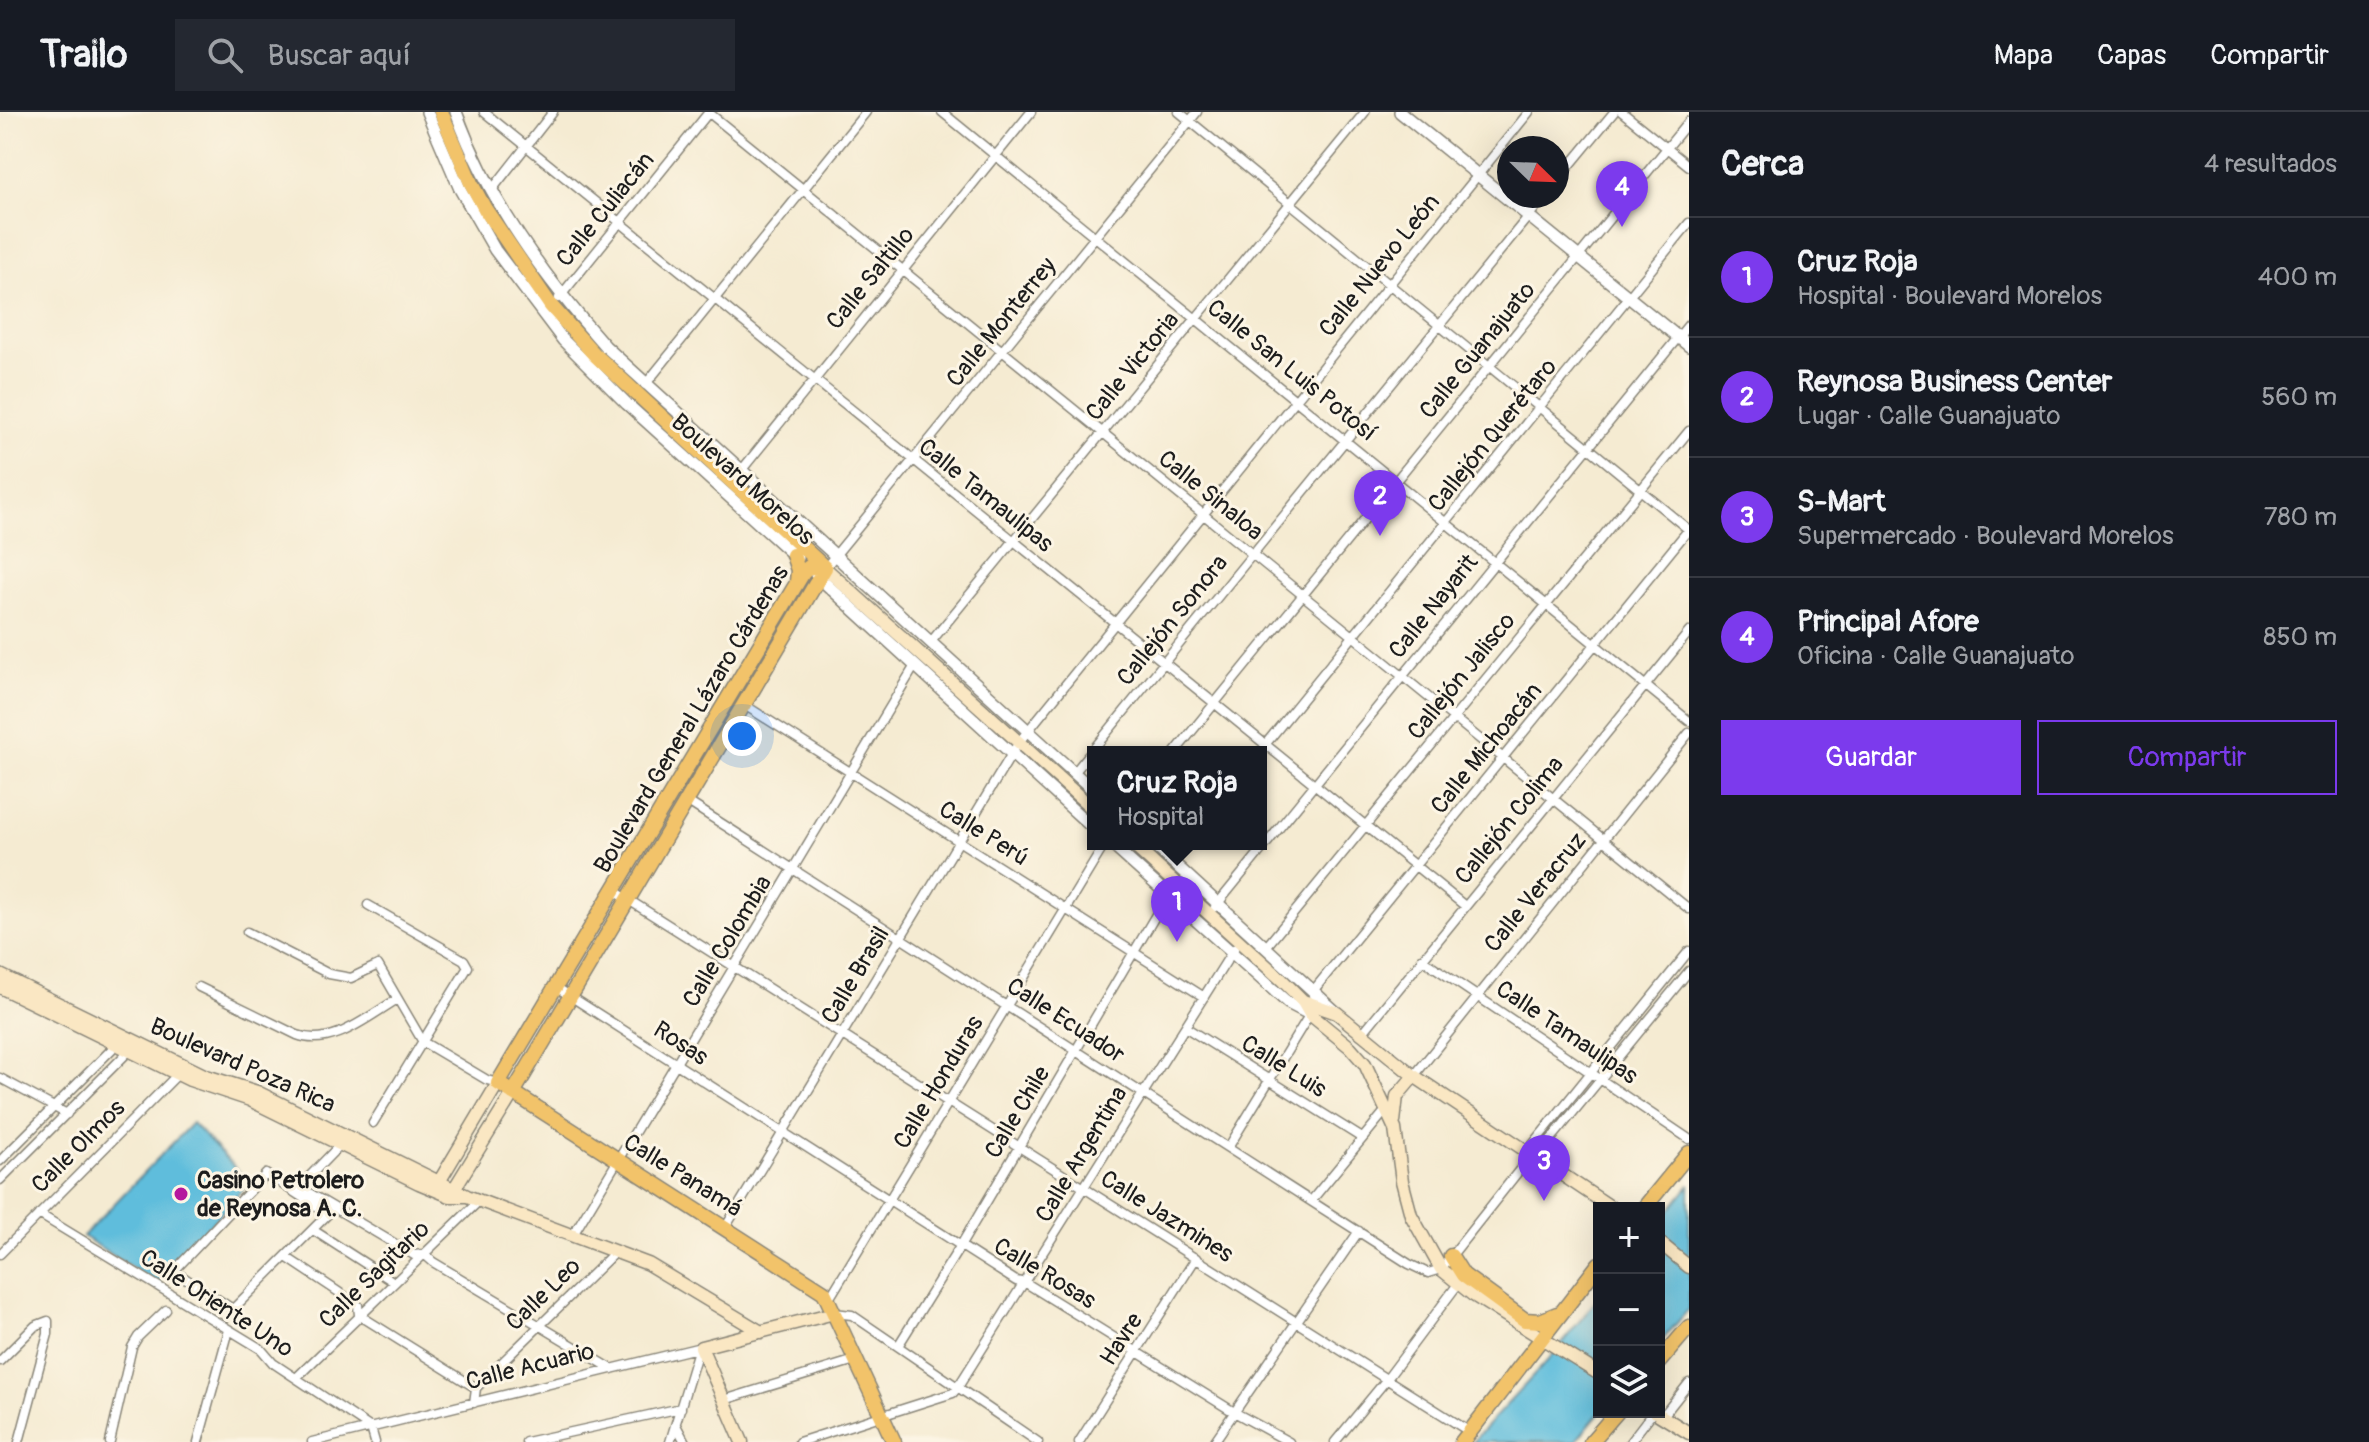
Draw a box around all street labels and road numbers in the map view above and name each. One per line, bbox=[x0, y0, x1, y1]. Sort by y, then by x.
street label: Calle Culiacán bbox=[550, 146, 661, 273]
street label: Calle Nuevo León bbox=[1313, 188, 1446, 343]
street label: Calle Saltillo bbox=[820, 221, 921, 335]
street label: Calle Monterrey bbox=[940, 252, 1062, 393]
street label: Calle Guanajuato bbox=[1413, 276, 1541, 425]
street label: Calle San Luis Potosí bbox=[1201, 293, 1382, 448]
street label: Calle Victoria bbox=[1080, 306, 1185, 427]
street label: Callejón Querétaro bbox=[1422, 353, 1563, 518]
street label: Boulevard Morelos bbox=[665, 408, 820, 551]
street label: Calle Tamaulipas bbox=[913, 432, 1059, 559]
street label: Calle Sinaloa bbox=[1152, 444, 1269, 547]
street label: Calle Nayarit bbox=[1383, 548, 1484, 664]
street label: Callejón Sonora bbox=[1111, 549, 1234, 692]
street label: Boulevard General Lázaro Cárdenas bbox=[588, 560, 795, 878]
street label: Callejón Jalisco bbox=[1401, 607, 1522, 746]
street label: Calle Michoacán bbox=[1425, 677, 1548, 820]
street label: Callejón Colima bbox=[1449, 750, 1570, 890]
street label: Calle Perú bbox=[933, 794, 1034, 872]
street label: Calle Veracruz bbox=[1478, 827, 1593, 958]
street label: Calle Colombia bbox=[677, 870, 778, 1012]
street label: Calle Brasil bbox=[815, 921, 896, 1029]
street label: Calle Ecuador bbox=[1001, 971, 1131, 1070]
street label: Calle Tamaulipas bbox=[1490, 974, 1643, 1091]
street label: Calle Honduras bbox=[887, 1010, 990, 1154]
street label: Boulevard Poza Rica bbox=[146, 1012, 340, 1119]
street label: Rosas bbox=[648, 1015, 714, 1072]
street label: Calle Luis bbox=[1236, 1029, 1332, 1104]
street label: Calle Chile bbox=[979, 1061, 1056, 1164]
street label: Calle Argentina bbox=[1029, 1081, 1133, 1228]
street label: Calle Olmos bbox=[26, 1093, 131, 1199]
street label: Calle Panamá bbox=[618, 1128, 747, 1223]
street label: Calle Jazmines bbox=[1095, 1164, 1239, 1269]
street label: Calle Sagitario bbox=[313, 1214, 436, 1334]
street label: Calle Rosas bbox=[988, 1232, 1101, 1315]
street label: Calle Oriente Uno bbox=[135, 1243, 299, 1364]
street label: Calle Leo bbox=[500, 1252, 587, 1337]
street label: Havre bbox=[1094, 1307, 1149, 1371]
street label: Calle Acuario bbox=[463, 1337, 597, 1396]

